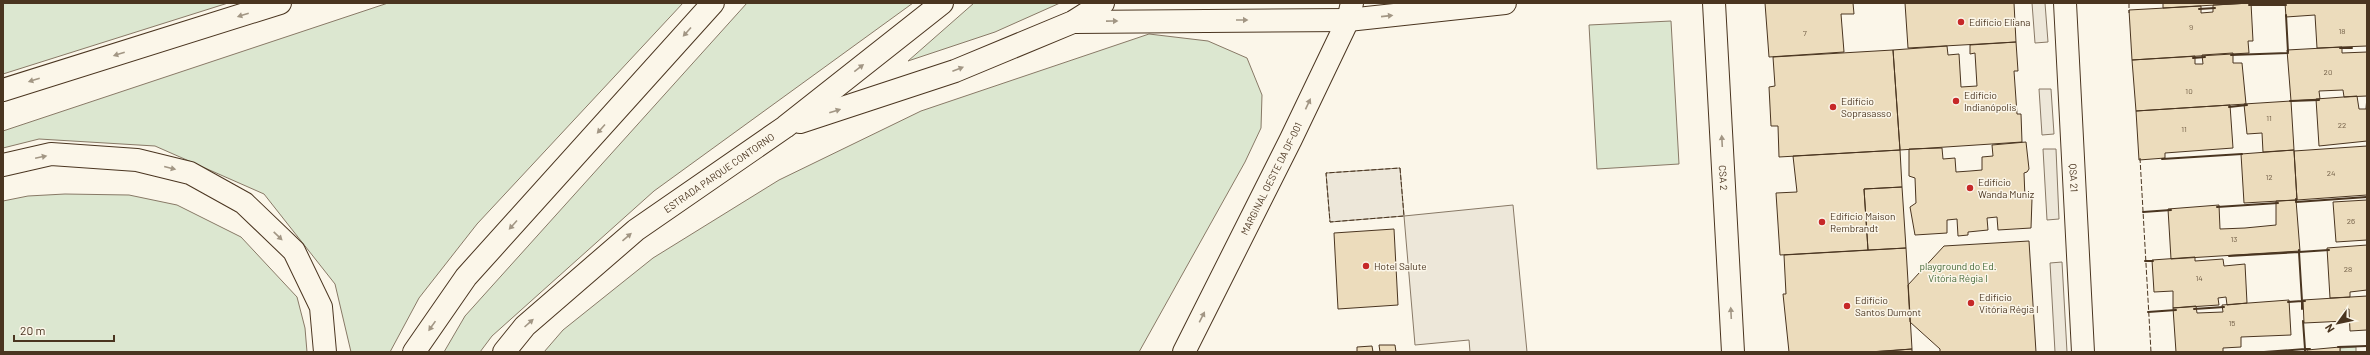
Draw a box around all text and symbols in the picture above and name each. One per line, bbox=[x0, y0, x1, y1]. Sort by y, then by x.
one-way arrow bbox=[237, 12, 249, 18]
one-way arrow bbox=[1381, 12, 1393, 19]
place label: Edifício Eliana bbox=[1969, 16, 2030, 28]
one-way arrow bbox=[1236, 17, 1249, 23]
marker: Edifício Eliana bbox=[1956, 17, 1966, 27]
one-way arrow bbox=[1106, 18, 1119, 24]
house number: 9 bbox=[2189, 22, 2193, 32]
house number: 18 bbox=[2339, 26, 2345, 36]
one-way arrow bbox=[683, 27, 692, 37]
house number: 7 bbox=[1803, 28, 1807, 38]
one-way arrow bbox=[113, 51, 125, 57]
one-way arrow bbox=[854, 64, 865, 73]
one-way arrow bbox=[953, 66, 965, 72]
house number: 20 bbox=[2324, 67, 2332, 77]
one-way arrow bbox=[27, 77, 39, 83]
house number: 10 bbox=[2185, 86, 2193, 96]
place label: Edifício Indianópolis bbox=[1964, 89, 2016, 113]
place label: Edifício Soprasasso bbox=[1841, 95, 1891, 119]
marker: Edifício Indianópolis bbox=[1951, 96, 1961, 106]
one-way arrow bbox=[1305, 98, 1311, 110]
marker: Edifício Soprasasso bbox=[1828, 102, 1838, 112]
one-way arrow bbox=[829, 107, 841, 113]
house number: 11 bbox=[2266, 113, 2272, 123]
street label: MARGINAL OESTE DA DF-001 bbox=[1238, 120, 1304, 237]
house number: 22 bbox=[2338, 120, 2346, 130]
one-way arrow bbox=[596, 124, 605, 134]
house number: 11 bbox=[2181, 124, 2187, 134]
street label: ESTRADA PARQUE CONTORNO bbox=[661, 130, 777, 215]
one-way arrow bbox=[1719, 134, 1725, 147]
one-way arrow bbox=[35, 153, 47, 159]
street label: QSA 21 bbox=[2067, 163, 2081, 192]
street label: CSA 2 bbox=[1717, 165, 1730, 191]
one-way arrow bbox=[163, 166, 176, 172]
house number: 24 bbox=[2327, 168, 2335, 178]
house number: 12 bbox=[2265, 172, 2273, 182]
place label: Edifício Wanda Muniz bbox=[1978, 176, 2035, 200]
marker: Edifício Wanda Muniz bbox=[1965, 183, 1975, 193]
place label: Edifício Maison Rembrandt bbox=[1830, 210, 1895, 234]
house number: 26 bbox=[2347, 216, 2355, 226]
marker: Edifício Maison Rembrandt bbox=[1817, 217, 1827, 227]
one-way arrow bbox=[508, 220, 518, 230]
one-way arrow bbox=[273, 231, 283, 241]
one-way arrow bbox=[622, 233, 633, 242]
house number: 13 bbox=[2231, 234, 2237, 244]
place label: Hotel Salute bbox=[1374, 260, 1426, 272]
park label: playground do Ed. Vitória Régia I bbox=[1920, 260, 1997, 284]
marker: Hotel Salute bbox=[1361, 261, 1371, 271]
house number: 28 bbox=[2344, 264, 2352, 274]
house number: 14 bbox=[2195, 273, 2203, 283]
place label: Edifício Vitória Régia I bbox=[1979, 291, 2039, 315]
place label: Edifício Santos Dumont bbox=[1855, 294, 1922, 318]
marker: Edifício Vitória Régia I bbox=[1966, 298, 1976, 308]
marker: Edifício Santos Dumont bbox=[1842, 301, 1852, 311]
north arrow bbox=[2318, 303, 2358, 343]
one-way arrow bbox=[1728, 307, 1735, 319]
one-way arrow bbox=[1199, 311, 1205, 323]
scale bar bbox=[14, 317, 114, 343]
one-way arrow bbox=[524, 318, 535, 327]
house number: 15 bbox=[2229, 318, 2235, 328]
one-way arrow bbox=[428, 321, 436, 331]
text: N bbox=[2322, 322, 2337, 335]
text: 20 m bbox=[20, 323, 46, 337]

